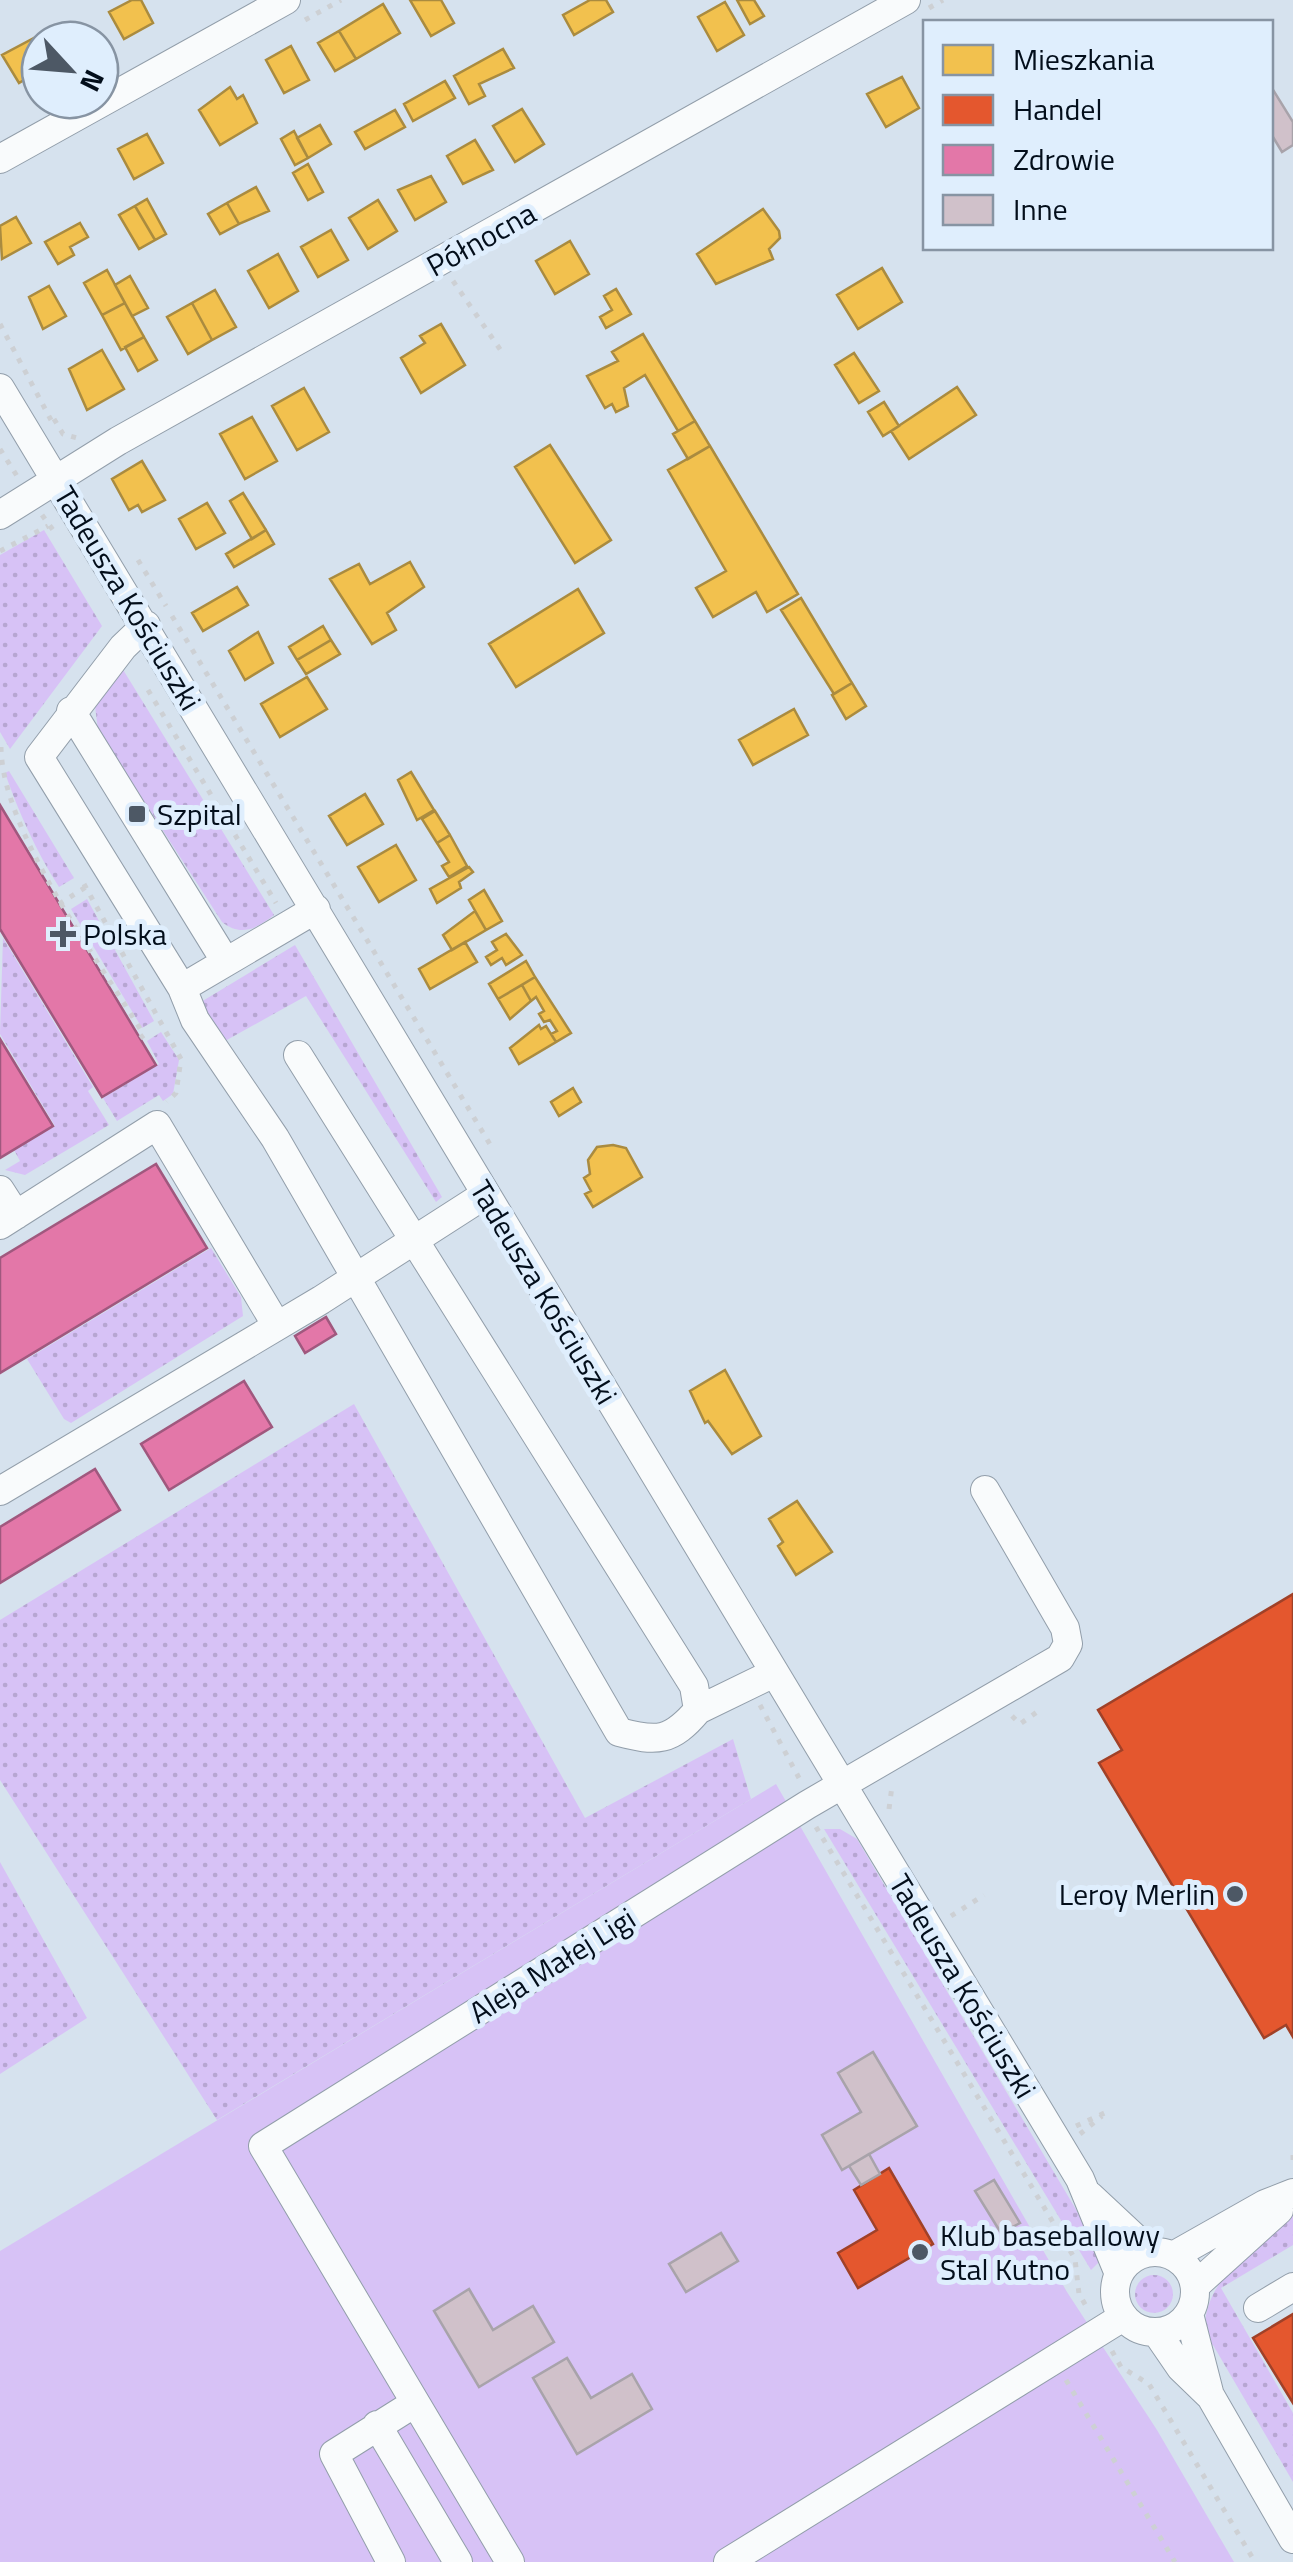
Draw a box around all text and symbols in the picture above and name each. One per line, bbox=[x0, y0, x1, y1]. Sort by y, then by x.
north arrow bbox=[20, 20, 120, 120]
legend bbox=[923, 20, 1273, 250]
text: Mieszkania bbox=[1013, 36, 1155, 82]
text: N bbox=[69, 63, 116, 99]
text: Handel bbox=[1013, 86, 1102, 132]
text: Zdrowie bbox=[1013, 136, 1115, 182]
text: Inne bbox=[1013, 186, 1068, 232]
street label: Północna bbox=[418, 190, 544, 288]
street label: Tadeusza Kościuszki bbox=[43, 477, 213, 719]
place label: Szpital bbox=[157, 791, 242, 837]
marker: Szpital bbox=[126, 803, 148, 825]
place label: Polska bbox=[83, 911, 167, 957]
marker: Polska bbox=[52, 923, 74, 945]
street label: Tadeusza Kościuszki bbox=[459, 1171, 629, 1413]
street label: Tadeusza Kościuszki bbox=[878, 1865, 1048, 2107]
place label: Leroy Merlin bbox=[1059, 1871, 1215, 1917]
marker: Leroy Merlin bbox=[1224, 1883, 1246, 1905]
street label: Aleja Małej Ligi bbox=[460, 1895, 644, 2035]
place label: Klub baseballowy Stal Kutno bbox=[940, 2212, 1160, 2292]
marker: Klub baseballowy Stal Kutno bbox=[909, 2241, 931, 2263]

